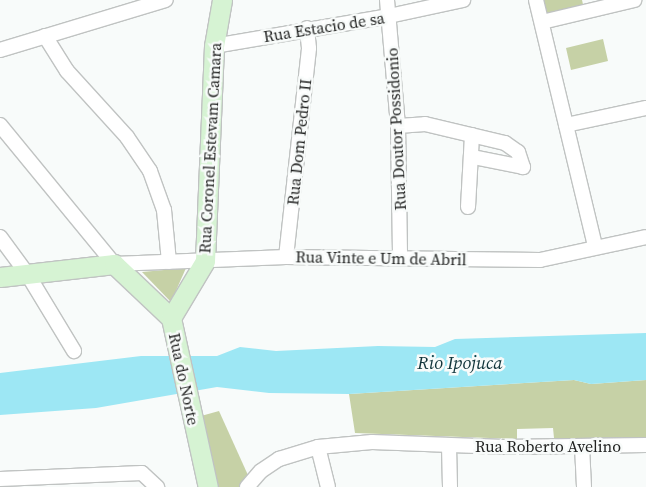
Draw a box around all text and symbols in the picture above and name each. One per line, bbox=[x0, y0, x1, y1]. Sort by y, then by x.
street label: Rua Estacio de sa bbox=[262, 8, 386, 46]
street label: Rua Coronel Estevam Camara bbox=[195, 42, 225, 254]
street label: Rua Doutor Possidonio bbox=[382, 47, 410, 211]
street label: Rua Dom Pedro II bbox=[283, 78, 315, 206]
street label: Rua Vinte e Um de Abril bbox=[295, 247, 467, 269]
street label: Rua do Norte bbox=[165, 331, 203, 427]
water label: Rio Ipojuca bbox=[417, 352, 503, 374]
street label: Rua Roberto Avelino bbox=[475, 436, 621, 456]

